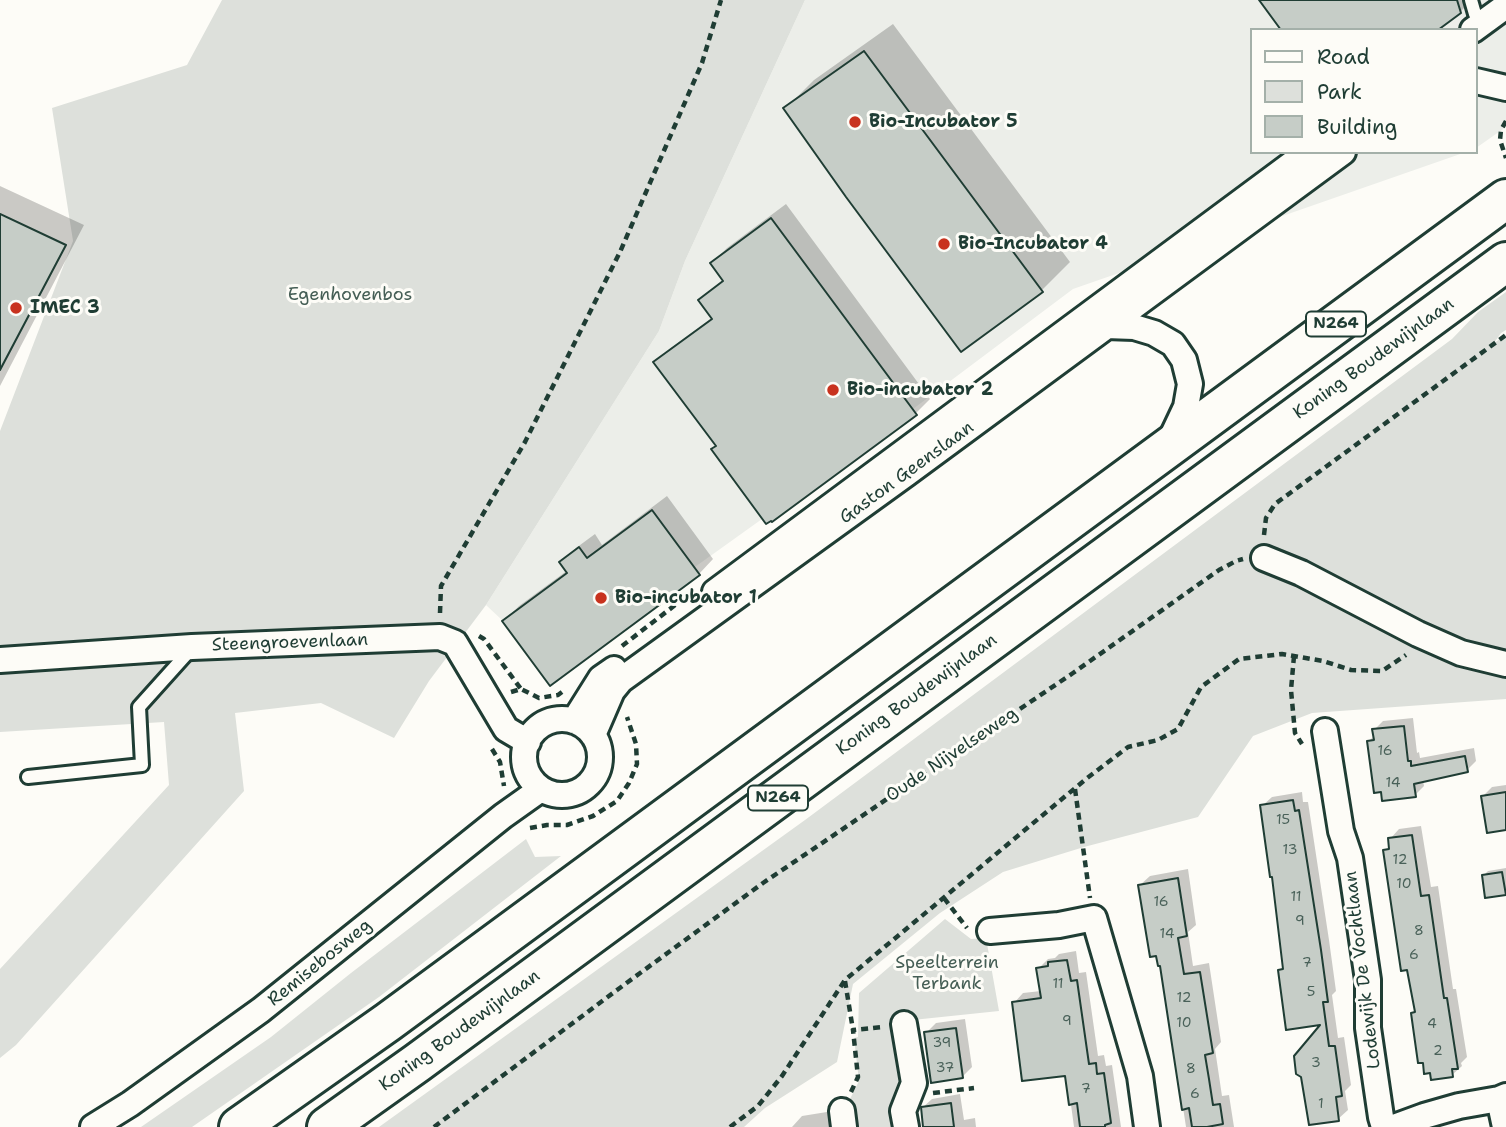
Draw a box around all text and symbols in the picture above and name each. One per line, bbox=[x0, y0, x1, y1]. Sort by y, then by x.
legend bbox=[1250, 28, 1478, 154]
text: Road bbox=[1317, 43, 1370, 71]
text: Park bbox=[1317, 78, 1362, 106]
place label: Bio-Incubator 5 bbox=[869, 111, 1017, 133]
text: Building bbox=[1317, 113, 1397, 141]
marker: Bio-Incubator 5 bbox=[847, 114, 863, 130]
place label: Bio-Incubator 4 bbox=[958, 233, 1108, 255]
marker: Bio-Incubator 4 bbox=[936, 236, 952, 252]
park label: Egenhovenbos bbox=[288, 284, 412, 306]
street label: Koning Boudewijnlaan bbox=[1289, 293, 1459, 425]
place label: IMEC 3 bbox=[30, 297, 99, 319]
marker: IMEC 3 bbox=[8, 300, 24, 316]
road number: N264 bbox=[1306, 312, 1366, 336]
place label: Bio-incubator 2 bbox=[847, 379, 993, 401]
marker: Bio-incubator 2 bbox=[825, 382, 841, 398]
street label: Gaston Geenslaan bbox=[836, 417, 978, 529]
place label: Bio-incubator 1 bbox=[615, 587, 757, 609]
marker: Bio-incubator 1 bbox=[593, 590, 609, 606]
street label: Steengroevenlaan bbox=[212, 629, 368, 657]
street label: Koning Boudewijnlaan bbox=[832, 629, 1002, 761]
street label: Oude Nijvelseweg bbox=[882, 703, 1022, 807]
house number: 16 bbox=[1377, 743, 1393, 759]
house number: 14 bbox=[1385, 775, 1401, 791]
road number: N264 bbox=[748, 786, 808, 810]
house number: 15 bbox=[1276, 812, 1290, 828]
house number: 13 bbox=[1283, 842, 1297, 858]
house number: 12 bbox=[1393, 852, 1407, 868]
street label: Lodewijk De Vochtlaan bbox=[1340, 870, 1386, 1070]
house number: 10 bbox=[1396, 876, 1412, 892]
house number: 11 bbox=[1290, 889, 1302, 905]
house number: 16 bbox=[1153, 894, 1169, 910]
house number: 9 bbox=[1295, 913, 1305, 929]
street label: Remisebosweg bbox=[264, 915, 376, 1011]
house number: 8 bbox=[1414, 923, 1424, 939]
house number: 14 bbox=[1159, 926, 1175, 942]
house number: 6 bbox=[1409, 947, 1419, 963]
park label: Speelterrein Terbank bbox=[895, 952, 999, 995]
house number: 7 bbox=[1302, 955, 1312, 971]
street label: Koning Boudewijnlaan bbox=[375, 965, 545, 1097]
house number: 11 bbox=[1052, 976, 1064, 992]
house number: 5 bbox=[1307, 984, 1315, 1000]
house number: 12 bbox=[1177, 990, 1191, 1006]
house number: 9 bbox=[1062, 1013, 1072, 1029]
house number: 10 bbox=[1176, 1015, 1192, 1031]
house number: 4 bbox=[1427, 1016, 1437, 1032]
house number: 39 bbox=[933, 1035, 951, 1051]
house number: 2 bbox=[1433, 1043, 1443, 1059]
house number: 3 bbox=[1311, 1055, 1321, 1071]
house number: 37 bbox=[936, 1060, 954, 1076]
house number: 8 bbox=[1186, 1061, 1196, 1077]
house number: 7 bbox=[1081, 1081, 1091, 1097]
house number: 6 bbox=[1190, 1086, 1200, 1102]
house number: 1 bbox=[1318, 1096, 1324, 1112]

